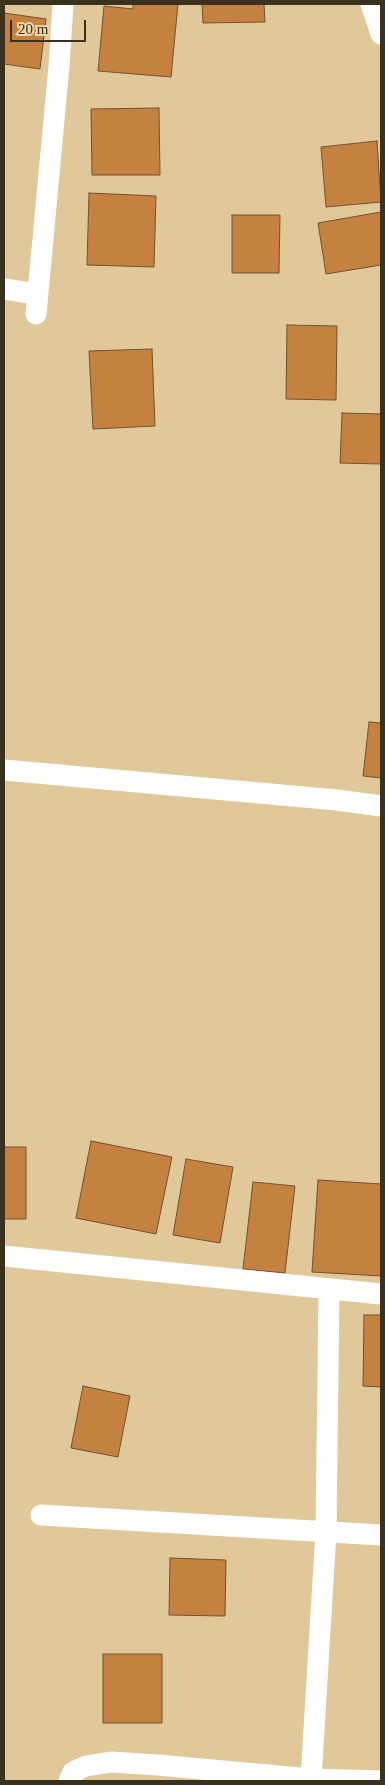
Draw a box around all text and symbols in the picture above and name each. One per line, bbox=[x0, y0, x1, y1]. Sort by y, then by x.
scale bar bbox=[12, 10, 89, 42]
text: 20 m bbox=[18, 21, 48, 37]

